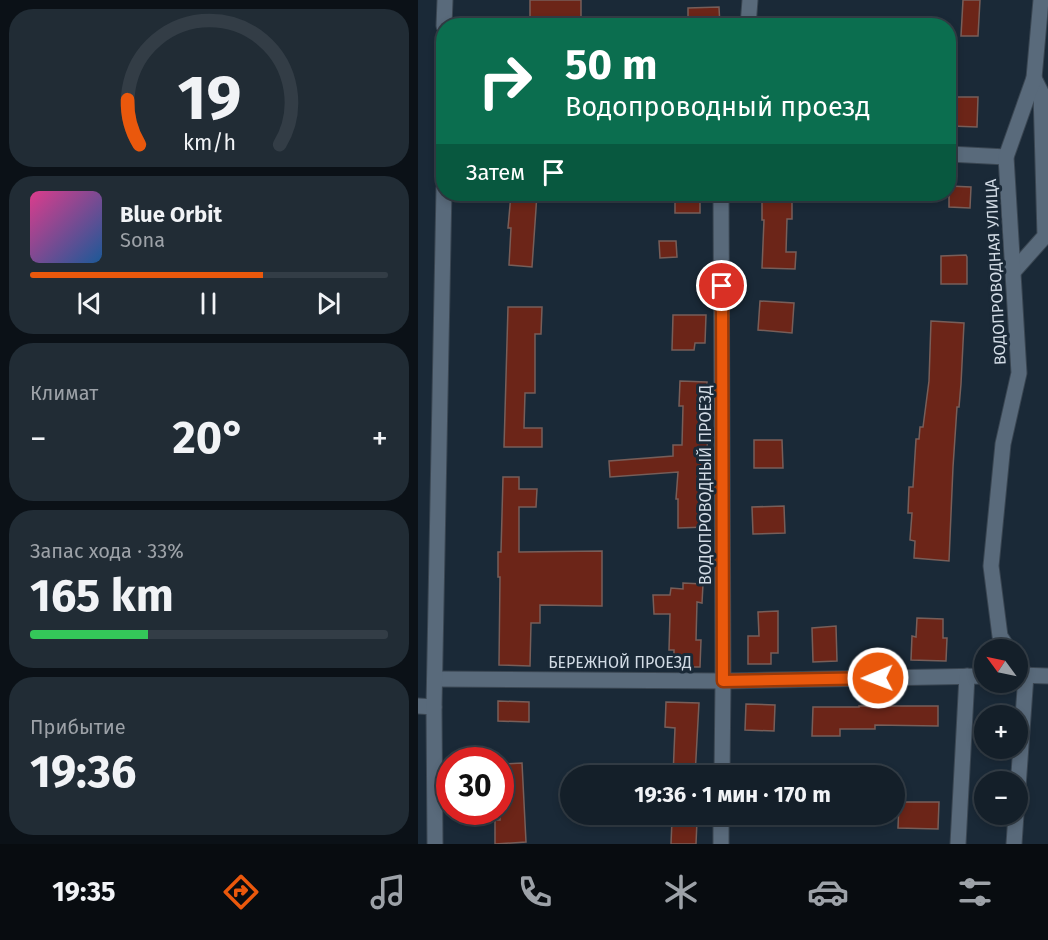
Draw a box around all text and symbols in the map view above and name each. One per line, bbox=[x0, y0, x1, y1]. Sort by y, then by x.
text: 50 m bbox=[565, 40, 658, 90]
icon: right bbox=[466, 42, 544, 120]
text: 19 bbox=[177, 61, 241, 136]
text: Водопроводный проезд bbox=[565, 91, 870, 123]
text: km/h bbox=[182, 130, 236, 156]
icon: arrive bbox=[537, 156, 570, 189]
text: Затем bbox=[466, 159, 525, 186]
street label: ВОДОПРОВОДНАЯ УЛИЦА bbox=[981, 177, 1010, 366]
text: Blue Orbit bbox=[120, 201, 222, 228]
text: Sona bbox=[120, 228, 165, 252]
pin bbox=[696, 260, 747, 311]
icon: arrive bbox=[705, 269, 738, 302]
icon: previous bbox=[73, 287, 106, 320]
icon: pause bbox=[192, 287, 225, 320]
icon: next bbox=[312, 287, 345, 320]
text: Климат bbox=[30, 381, 98, 405]
street label: ВОДОПРОВОДНЫЙ ПРОЕЗД bbox=[696, 385, 715, 585]
text: 20° bbox=[172, 411, 246, 465]
text: − bbox=[30, 419, 47, 459]
text: + bbox=[372, 419, 388, 459]
text: Запас хода · 33% bbox=[30, 539, 184, 563]
text: 165 km bbox=[30, 569, 174, 623]
north arrow bbox=[974, 639, 1028, 693]
map controls bbox=[974, 639, 1028, 825]
position arrow bbox=[846, 646, 910, 710]
street label: БЕРЕЖНОЙ ПРОЕЗД bbox=[548, 653, 692, 672]
button: + bbox=[974, 705, 1028, 759]
text: Прибытие bbox=[30, 715, 126, 739]
text: 19:36 bbox=[30, 745, 136, 799]
speed limit sign: 30 bbox=[436, 747, 514, 825]
button: − bbox=[974, 771, 1028, 825]
text: 19:36 · 1 мин · 170 m bbox=[634, 781, 831, 808]
icon: directions bbox=[220, 871, 262, 913]
icon: music bbox=[367, 871, 409, 913]
icon: phone bbox=[514, 871, 556, 913]
icon: climate bbox=[660, 871, 702, 913]
icon: car bbox=[807, 871, 849, 913]
icon: filters bbox=[954, 871, 996, 913]
text: 19:35 bbox=[52, 876, 115, 908]

